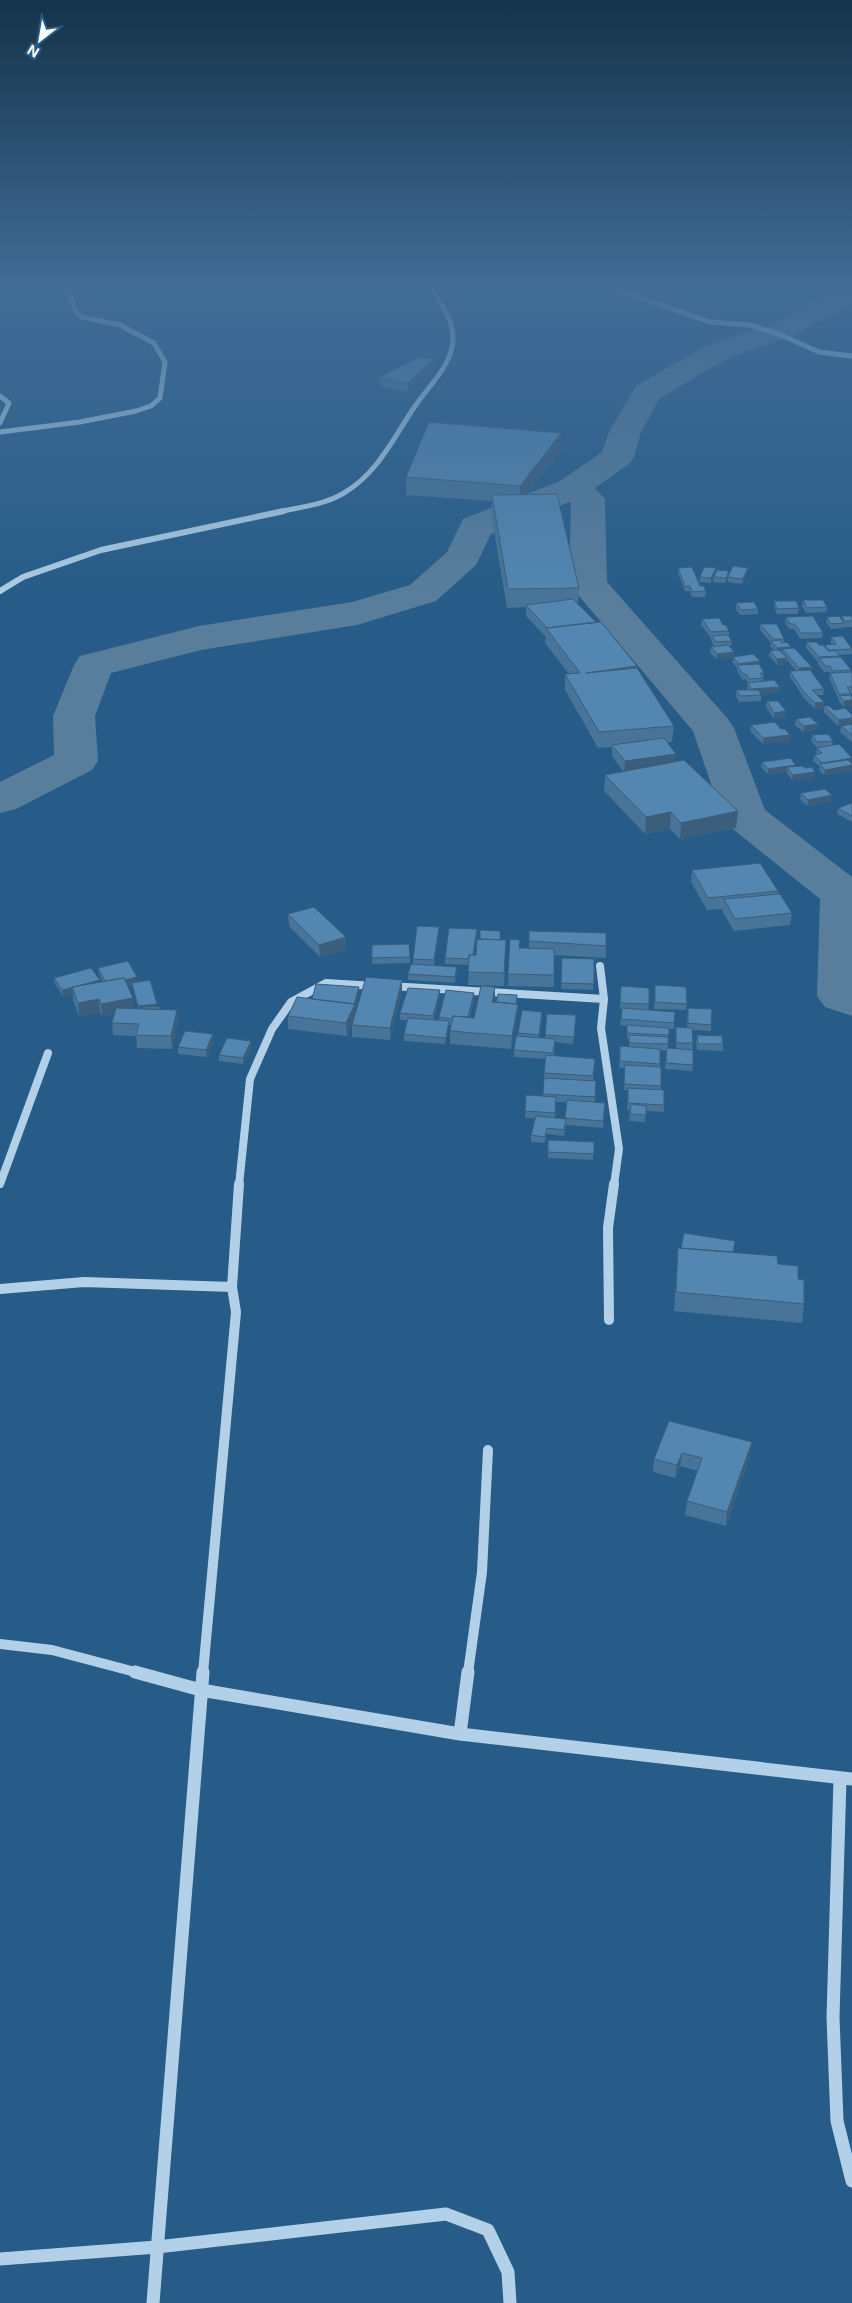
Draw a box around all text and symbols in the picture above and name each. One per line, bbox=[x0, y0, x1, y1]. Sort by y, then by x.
north arrow bbox=[15, 15, 65, 65]
text: N bbox=[24, 42, 42, 62]

